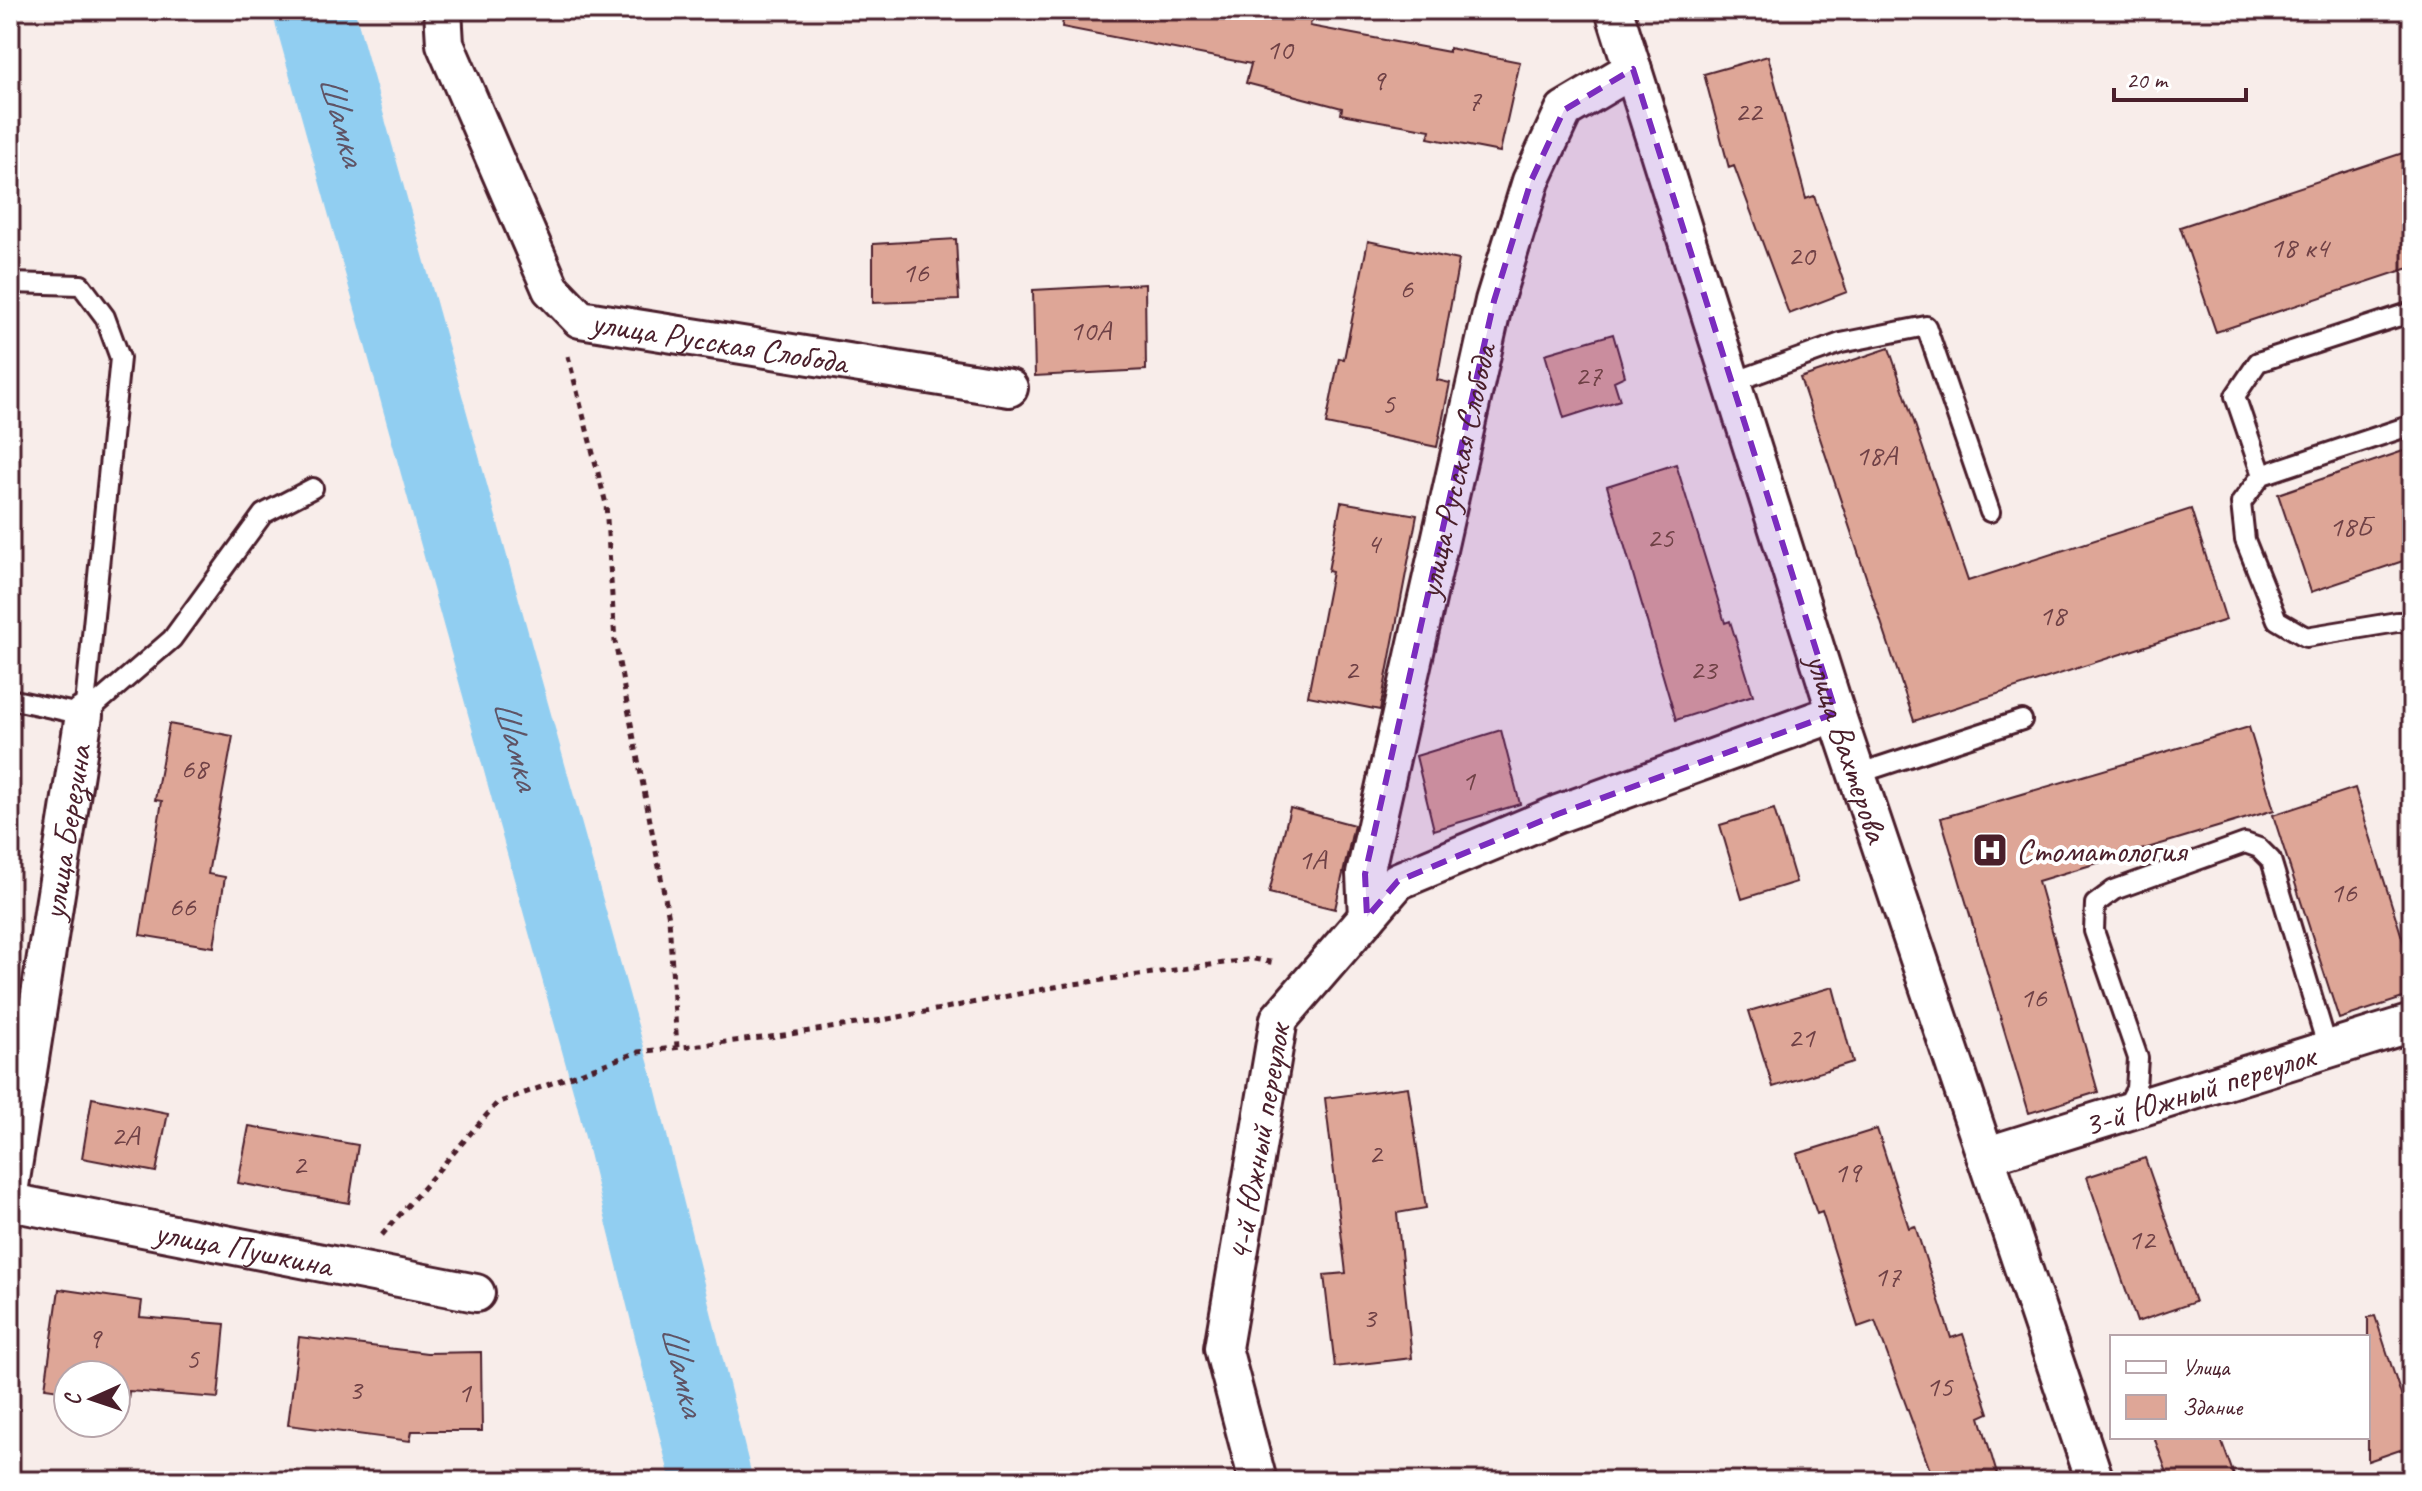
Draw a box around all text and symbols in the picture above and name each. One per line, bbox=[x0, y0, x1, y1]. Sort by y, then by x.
house number: 10 bbox=[1266, 30, 1295, 68]
scale bar bbox=[2114, 52, 2246, 102]
house number: 9 bbox=[1371, 61, 1387, 99]
text: 20 m bbox=[2126, 65, 2169, 95]
water label: Шамка bbox=[308, 70, 378, 174]
house number: 7 bbox=[1467, 81, 1482, 119]
house number: 22 bbox=[1735, 92, 1764, 130]
house number: 18 к4 bbox=[2270, 228, 2331, 266]
house number: 20 bbox=[1788, 236, 1817, 274]
house number: 16 bbox=[902, 253, 930, 291]
house number: 6 bbox=[1399, 269, 1414, 307]
street label: улица Русская Слобода bbox=[586, 300, 853, 384]
house number: 10А bbox=[1069, 311, 1113, 349]
street label: улица Русская Слобода bbox=[1406, 337, 1506, 604]
house number: 27 bbox=[1575, 356, 1603, 394]
house number: 5 bbox=[1381, 384, 1396, 422]
house number: 18А bbox=[1855, 436, 1899, 474]
house number: 18Б bbox=[2329, 507, 2376, 545]
house number: 25 bbox=[1647, 518, 1675, 556]
house number: 4 bbox=[1366, 524, 1382, 562]
house number: 18 bbox=[2039, 596, 2068, 634]
street label: улица Вахтерова bbox=[1796, 646, 1900, 850]
house number: 2 bbox=[1344, 650, 1360, 688]
house number: 23 bbox=[1690, 650, 1719, 688]
water label: Шамка bbox=[482, 694, 552, 798]
street label: улица Березина bbox=[31, 740, 101, 925]
house number: 68 bbox=[181, 749, 210, 787]
house number: 1 bbox=[1461, 761, 1476, 799]
place label: Стоматология bbox=[2016, 829, 2188, 872]
hospital icon: Стоматология bbox=[1971, 831, 2009, 869]
house number: 1А bbox=[1298, 840, 1328, 878]
house number: 16 bbox=[2330, 873, 2358, 911]
house number: 66 bbox=[169, 887, 197, 925]
house number: 16 bbox=[2020, 978, 2048, 1016]
street label: 4-й Южный переулок bbox=[1217, 1017, 1300, 1264]
house number: 21 bbox=[1788, 1018, 1816, 1056]
street label: 3-й Южный переулок bbox=[2078, 1033, 2323, 1146]
house number: 2А bbox=[111, 1116, 141, 1154]
house number: 2 bbox=[1368, 1134, 1384, 1172]
house number: 2 bbox=[292, 1145, 308, 1183]
house number: 19 bbox=[1834, 1153, 1863, 1191]
street label: улица Пушкина bbox=[149, 1209, 339, 1287]
house number: 12 bbox=[2128, 1220, 2157, 1258]
house number: 17 bbox=[1874, 1257, 1902, 1295]
house number: 3 bbox=[1362, 1298, 1378, 1336]
house number: 9 bbox=[87, 1319, 103, 1357]
water label: Шамка bbox=[650, 1321, 718, 1424]
legend bbox=[2110, 1335, 2370, 1439]
house number: 5 bbox=[185, 1339, 200, 1377]
text: Улица bbox=[2182, 1352, 2231, 1382]
north arrow bbox=[52, 1359, 132, 1439]
house number: 15 bbox=[1926, 1367, 1954, 1405]
house number: 3 bbox=[348, 1370, 364, 1408]
house number: 1 bbox=[457, 1373, 472, 1411]
text: С bbox=[59, 1391, 87, 1406]
text: Здание bbox=[2182, 1392, 2244, 1422]

